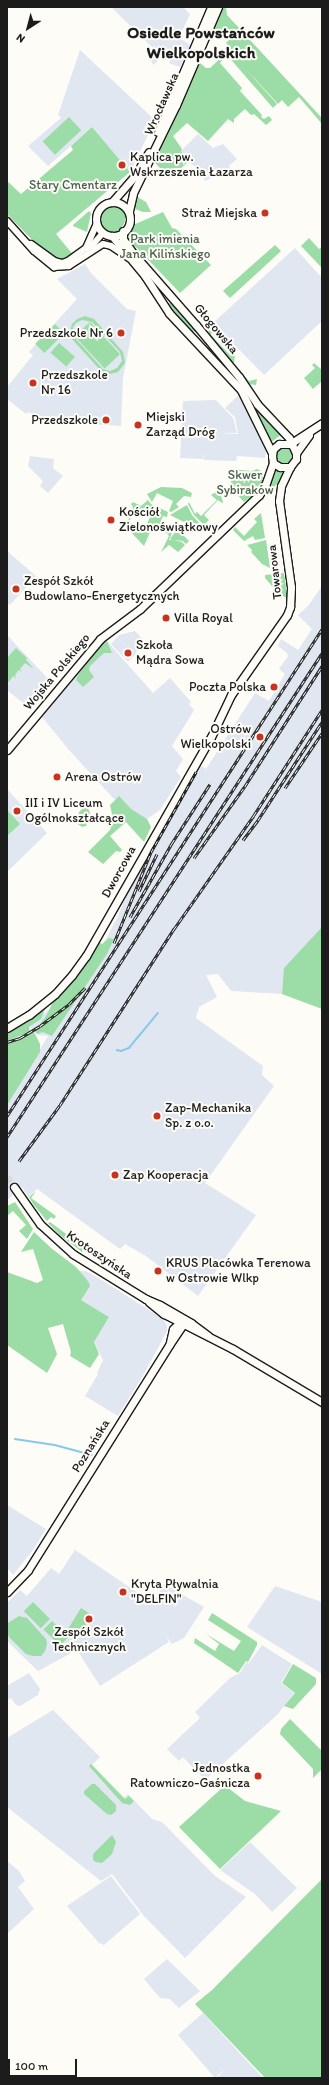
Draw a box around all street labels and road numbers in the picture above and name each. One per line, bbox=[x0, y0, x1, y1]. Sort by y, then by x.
street label: Wrocławska bbox=[141, 70, 183, 138]
street label: Głogowska bbox=[190, 301, 242, 357]
street label: Towarowa bbox=[264, 544, 286, 600]
street label: Wojska Polskiego bbox=[20, 631, 94, 713]
street label: Dworcowa bbox=[98, 843, 140, 901]
street label: Krotoszyńska bbox=[63, 1227, 135, 1283]
street label: Poznańska bbox=[69, 1417, 113, 1475]

